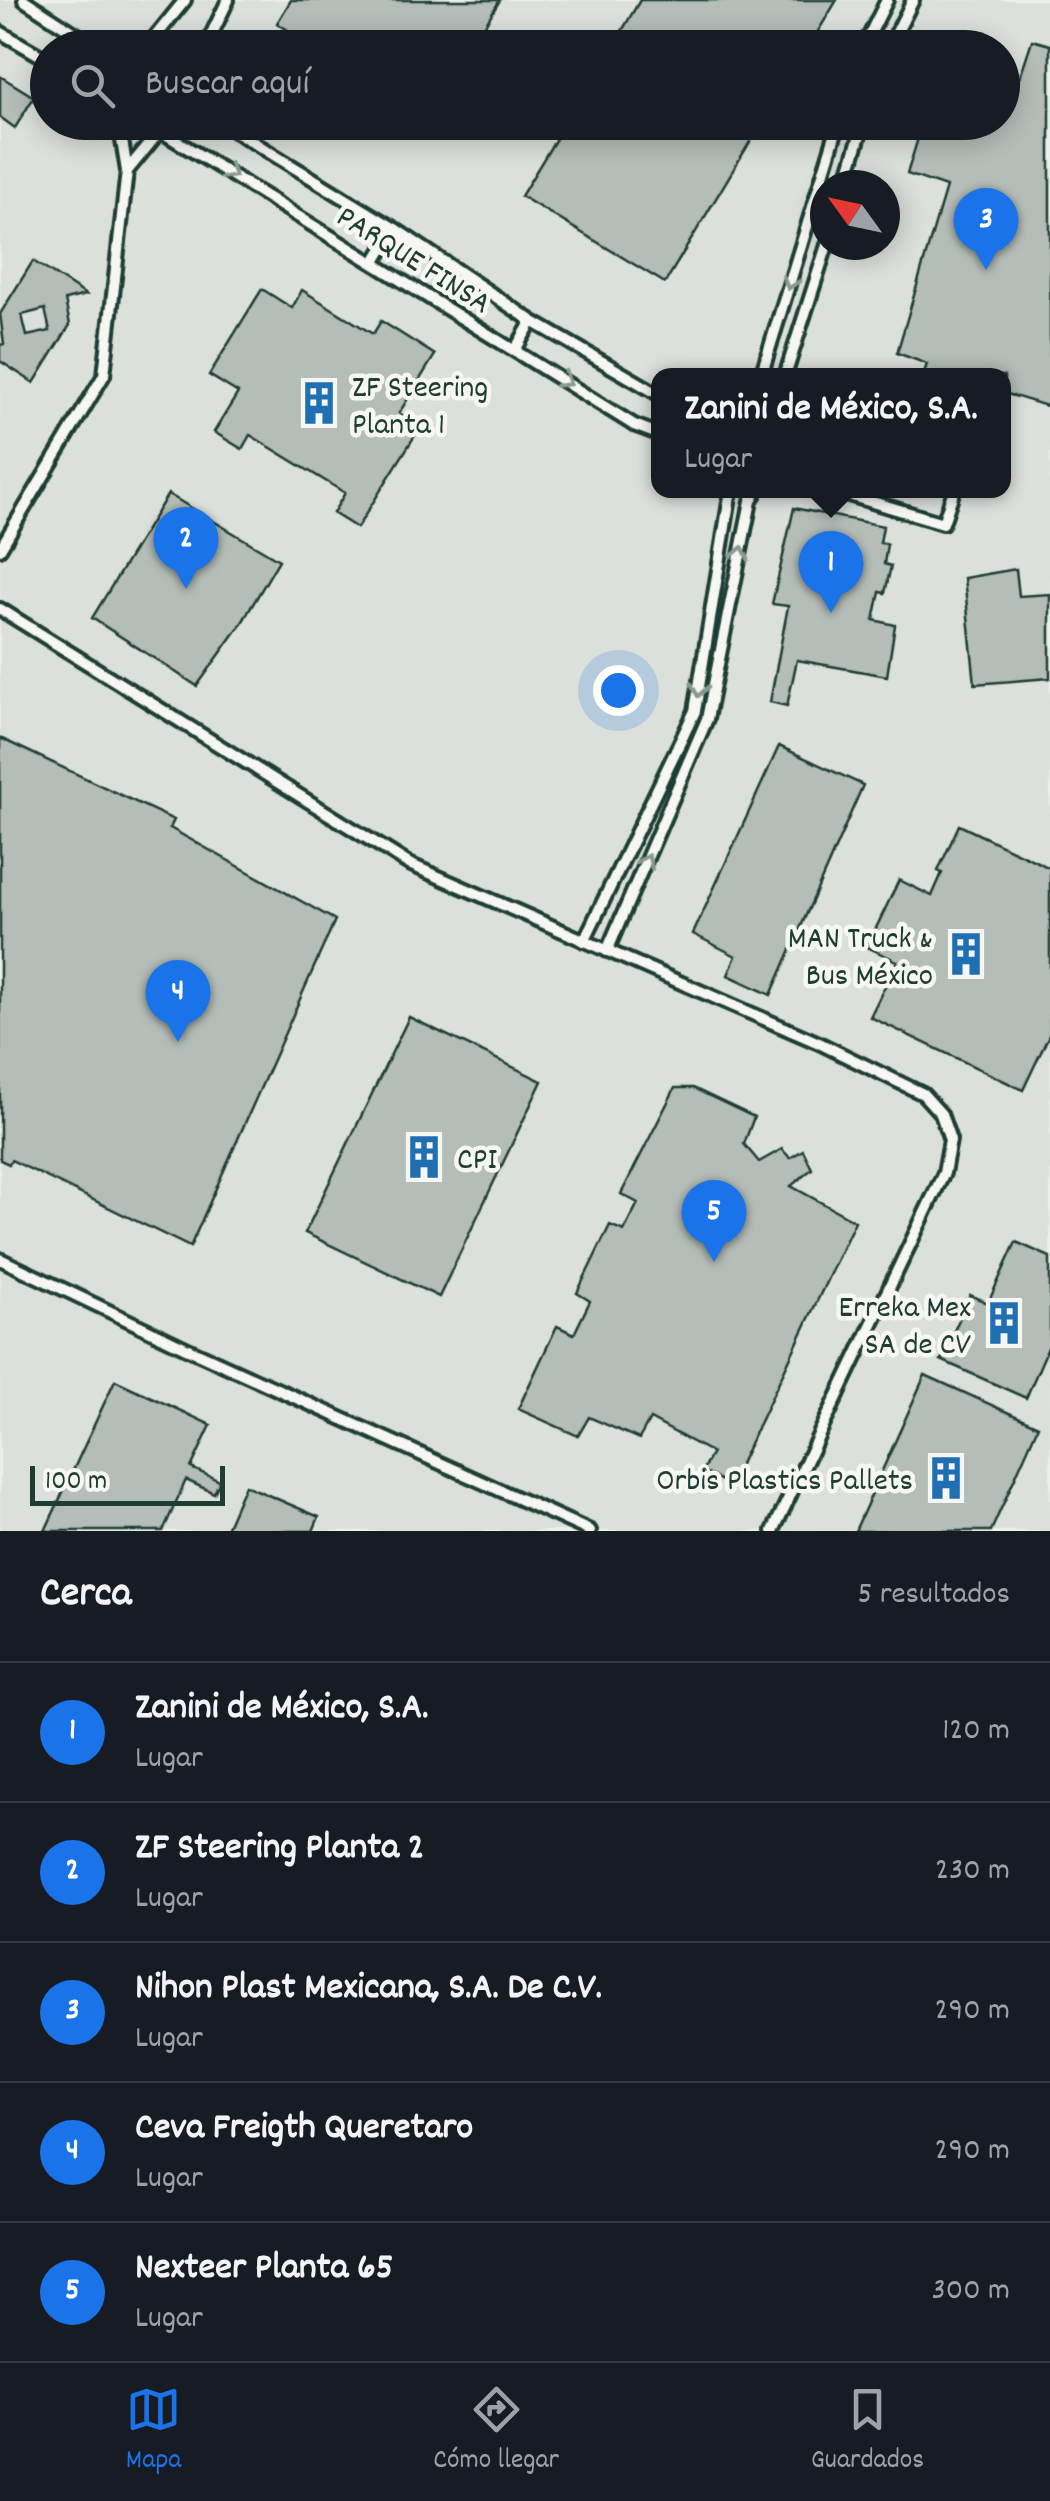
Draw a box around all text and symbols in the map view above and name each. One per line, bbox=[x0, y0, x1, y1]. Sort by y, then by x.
search box bbox=[30, 30, 1020, 140]
icon: search bbox=[65, 58, 120, 113]
text: Buscar aquí bbox=[145, 58, 309, 113]
one-way arrow bbox=[219, 160, 237, 179]
north arrow bbox=[810, 170, 900, 260]
pin: 3 bbox=[954, 188, 1018, 270]
street label: PARQUE FINSA bbox=[326, 196, 499, 328]
one-way arrow bbox=[781, 273, 802, 290]
place label: ZF Steering Planta 1 bbox=[352, 367, 488, 450]
popup bbox=[651, 368, 1011, 498]
one-way arrow bbox=[554, 369, 572, 388]
building icon: ZF Steering Planta 1 bbox=[295, 379, 343, 427]
text: Zanini de México, S.A. bbox=[684, 383, 978, 438]
text: Lugar bbox=[684, 438, 752, 484]
pin: 2 bbox=[154, 506, 218, 589]
pin: 1 bbox=[798, 530, 864, 613]
one-way arrow bbox=[730, 544, 751, 561]
your location bbox=[593, 665, 644, 716]
one-way arrow bbox=[689, 682, 710, 699]
one-way arrow bbox=[634, 854, 654, 872]
place label: MAN Truck & Bus México bbox=[788, 918, 933, 1001]
building icon: MAN Truck & Bus México bbox=[942, 930, 990, 978]
pin: 4 bbox=[146, 960, 210, 1042]
building icon: CPI bbox=[400, 1133, 448, 1181]
place label: CPI bbox=[457, 1139, 497, 1185]
pin: 5 bbox=[682, 1180, 746, 1262]
place label: Erreka Mex SA de CV bbox=[838, 1287, 972, 1370]
building icon: Erreka Mex SA de CV bbox=[980, 1299, 1028, 1347]
building icon: Orbis Plastics Pallets bbox=[922, 1454, 970, 1502]
place label: Orbis Plastics Pallets bbox=[656, 1460, 913, 1506]
scale bar bbox=[30, 1461, 225, 1506]
text: 100 m bbox=[45, 1463, 107, 1503]
text: Cerca bbox=[40, 1566, 131, 1626]
text: 5 resultados bbox=[857, 1573, 1010, 1619]
text: Zanini de México, S.A. bbox=[135, 1682, 428, 1737]
text: 1 bbox=[69, 1709, 76, 1755]
text: 120 m bbox=[942, 1709, 1010, 1755]
text: Lugar bbox=[135, 1737, 203, 1783]
text: ZF Steering Planta 2 bbox=[135, 1822, 424, 1877]
text: 2 bbox=[66, 1849, 79, 1895]
text: 230 m bbox=[935, 1849, 1010, 1895]
text: Lugar bbox=[135, 1877, 203, 1923]
text: Nihon Plast Mexicana, S.A. De C.V. bbox=[135, 1962, 602, 2017]
text: 3 bbox=[65, 1989, 80, 2035]
text: 290 m bbox=[935, 1989, 1010, 2035]
text: Lugar bbox=[135, 2017, 203, 2063]
text: Ceva Freigth Queretaro bbox=[135, 2102, 473, 2157]
text: 4 bbox=[66, 2129, 79, 2175]
text: 290 m bbox=[935, 2129, 1010, 2175]
text: Lugar bbox=[135, 2157, 203, 2203]
text: Nexteer Planta 65 bbox=[135, 2242, 393, 2297]
text: 5 bbox=[65, 2269, 80, 2315]
text: 300 m bbox=[932, 2269, 1010, 2315]
text: Lugar bbox=[135, 2297, 203, 2343]
tab: Mapa bbox=[126, 2382, 181, 2482]
tab: Cómo llegar bbox=[433, 2382, 559, 2482]
tab: Guardados bbox=[811, 2382, 924, 2482]

